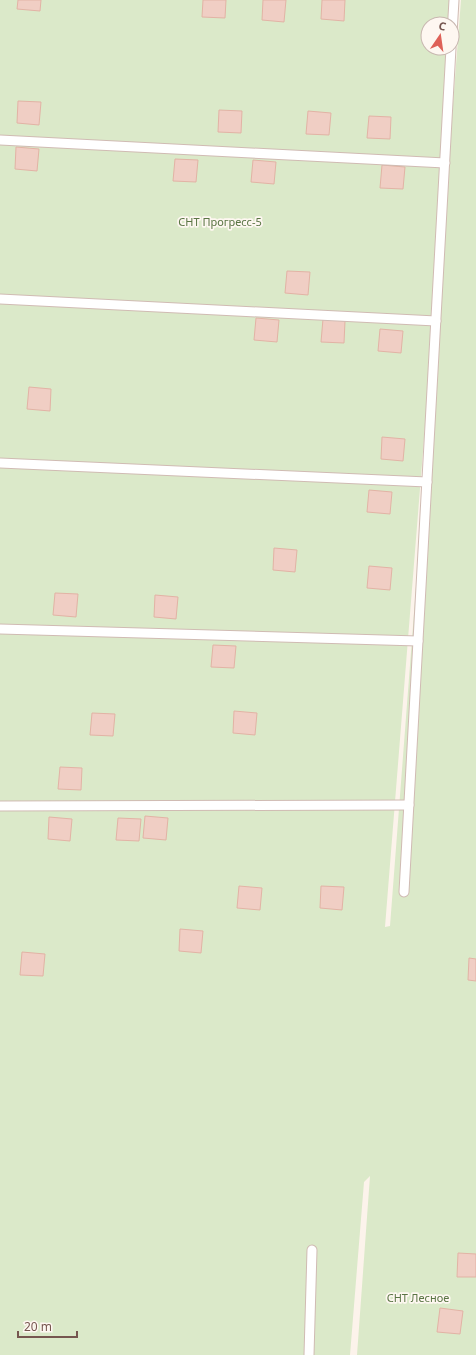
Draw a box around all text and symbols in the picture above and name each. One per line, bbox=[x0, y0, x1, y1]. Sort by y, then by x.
north arrow bbox=[420, 16, 460, 56]
text: С bbox=[437, 18, 448, 34]
park label: СНТ Прогресс-5 bbox=[178, 214, 262, 229]
park label: СНТ Лесное bbox=[387, 1290, 449, 1305]
scale bar bbox=[18, 1313, 77, 1339]
text: 20 m bbox=[24, 1318, 52, 1335]

